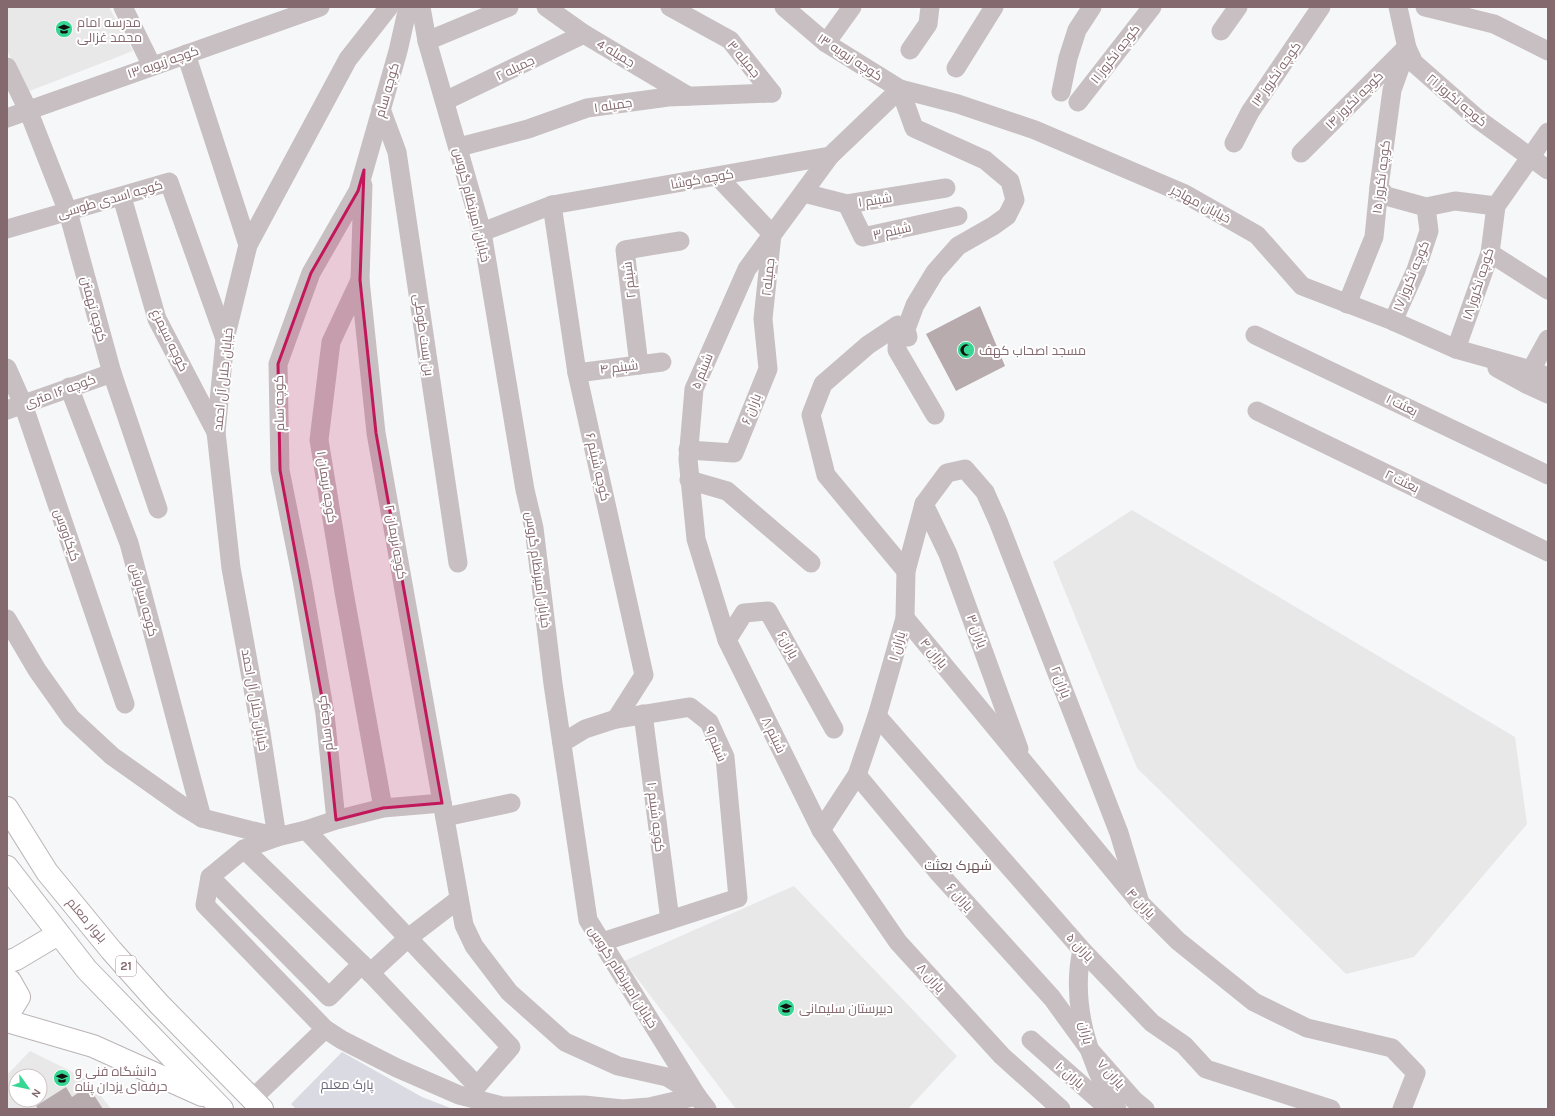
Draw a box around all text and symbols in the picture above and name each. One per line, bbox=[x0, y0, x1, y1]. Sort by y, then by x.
place label: مدرسه امام محمد غزالی bbox=[77, 15, 142, 45]
school or university icon: مدرسه امام محمد غزالی bbox=[54, 19, 74, 39]
street label: کوچه نکروز ۱۱ bbox=[1087, 21, 1144, 88]
street label: کوچه زیویه ۱۳ bbox=[813, 30, 885, 85]
street label: جمیله 4 bbox=[594, 36, 638, 70]
street label: جمیله ۳ bbox=[724, 38, 764, 80]
street label: کوچه نکروز ۱۳ bbox=[1248, 39, 1306, 110]
street label: کوچه زیویه ۱۳ bbox=[125, 43, 201, 83]
street label: جمیله ۲ bbox=[493, 52, 537, 84]
street label: کوچه سام bbox=[372, 61, 404, 120]
street label: کوچه نکروز ۱۴ bbox=[1322, 68, 1387, 133]
street label: کوچه نکروز ۲۱ bbox=[1423, 71, 1490, 131]
street label: جمیله ۱ bbox=[593, 95, 633, 115]
street label: کوچه نکروز ۱۵ bbox=[1369, 139, 1395, 215]
street label: خیابان امیرنظام گروس bbox=[449, 146, 493, 264]
street label: کوچه کوشا bbox=[669, 166, 735, 194]
street label: کوچه اسدی طوسی bbox=[56, 177, 165, 223]
street label: خیابان مهاجر bbox=[1168, 181, 1234, 226]
street label: شبنم ۱ bbox=[857, 190, 893, 212]
street label: شبنم ۳ bbox=[871, 219, 913, 245]
street label: کوچه نکروز ۱۷ bbox=[1390, 238, 1434, 314]
street label: کوچه نکروز ۱۸ bbox=[1459, 246, 1499, 323]
street label: جمیله۲ bbox=[759, 257, 777, 297]
street label: شبنم ۲ bbox=[619, 261, 641, 299]
street label: کوچه تهمتن bbox=[76, 275, 110, 344]
street label: بن بست طوطی bbox=[411, 293, 437, 377]
street label: کوچه سیمرغ bbox=[147, 306, 192, 375]
street label: خیابان جلال آل احمد bbox=[210, 327, 237, 431]
mosque icon: مسجد اصحاب کهف bbox=[956, 340, 976, 360]
place label: مسجد اصحاب کهف bbox=[979, 343, 1086, 358]
street label: شبنم ۵ bbox=[688, 351, 718, 392]
street label: شبنم ۴ bbox=[599, 357, 639, 379]
street label: کوچه ۱۶ متری bbox=[22, 371, 98, 413]
street label: کوچه سام bbox=[271, 375, 289, 431]
street label: باران ۶ bbox=[738, 391, 764, 427]
street label: بعثت ۱ bbox=[1384, 391, 1420, 419]
street label: کوچه شبنم ۶ bbox=[581, 431, 613, 503]
street label: کوچه نریمان ۱ bbox=[312, 450, 340, 524]
street label: بعثت ۲ bbox=[1382, 466, 1422, 496]
street label: کوچه نریمان ۲ bbox=[380, 504, 410, 581]
street label: کیکاووس bbox=[51, 507, 83, 563]
street label: خیابان امیرنظام گروس bbox=[520, 511, 554, 629]
street label: کوچه سیاوش bbox=[125, 562, 161, 639]
street label: یاران ۳ bbox=[964, 612, 990, 650]
street label: یاران۶ bbox=[774, 629, 802, 662]
street label: یاران ۱ bbox=[886, 629, 908, 662]
street label: یاران ۴ bbox=[917, 635, 951, 672]
street label: خیابان جلال آل احمد bbox=[238, 648, 271, 752]
street label: یاران ۲ bbox=[1048, 664, 1074, 701]
street label: کوچه سام bbox=[314, 694, 338, 752]
street label: شبنم ۸ bbox=[757, 715, 789, 756]
street label: شبنم ۹ bbox=[700, 724, 730, 765]
street label: کوچه شبنم ۱۰ bbox=[642, 781, 668, 853]
district label: شهرک بعثت bbox=[924, 857, 992, 874]
street label: یاران ۶ bbox=[944, 880, 977, 914]
street label: یاران ۴ bbox=[1124, 885, 1159, 921]
street label: بلوار معلم bbox=[62, 894, 110, 947]
street label: خیابان امیرنظام گروس bbox=[584, 923, 660, 1032]
street label: یاران ۵ bbox=[1063, 930, 1097, 965]
road number: 21 bbox=[116, 956, 136, 976]
street label: یاران ۸ bbox=[914, 960, 948, 996]
school or university icon: دبیرستان سلیمانی bbox=[776, 998, 796, 1018]
place label: دبیرستان سلیمانی bbox=[799, 1001, 893, 1016]
street label: یاران bbox=[1076, 1020, 1096, 1046]
street label: یاران ۷ bbox=[1094, 1056, 1128, 1092]
street label: یاران ۱۰ bbox=[1053, 1058, 1088, 1092]
place label: دانشگاه فنی و حرفه‌ای یزدان پناه bbox=[75, 1064, 167, 1096]
north arrow bbox=[8, 1068, 48, 1108]
school or university icon: دانشگاه فنی و حرفه‌ای یزدان پناه bbox=[52, 1068, 72, 1088]
park label: پارک معلم bbox=[320, 1077, 374, 1094]
text: N bbox=[28, 1086, 44, 1100]

